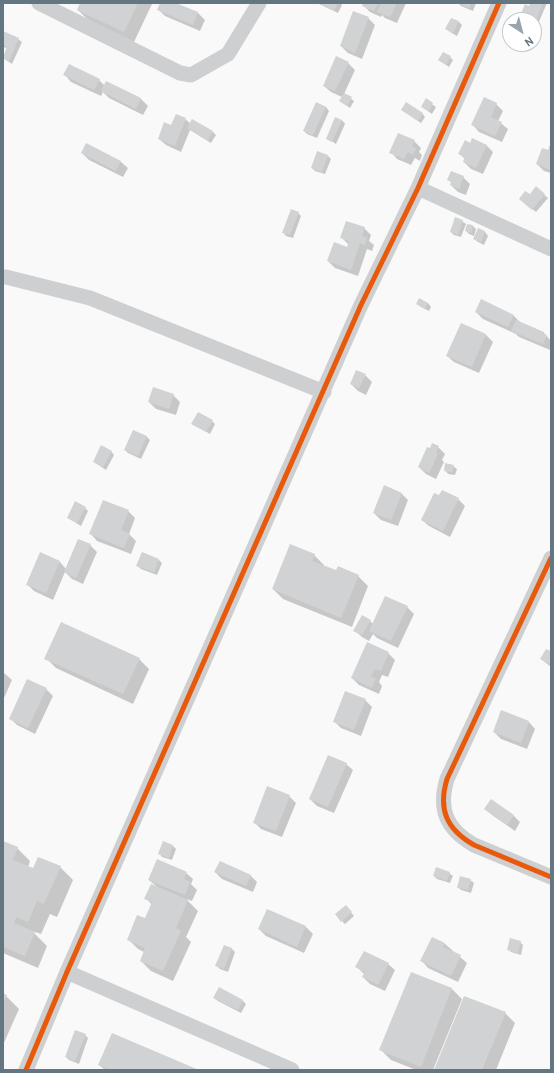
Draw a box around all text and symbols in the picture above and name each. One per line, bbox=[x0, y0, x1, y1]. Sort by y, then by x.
north arrow bbox=[502, 12, 542, 52]
text: N bbox=[521, 33, 536, 49]

